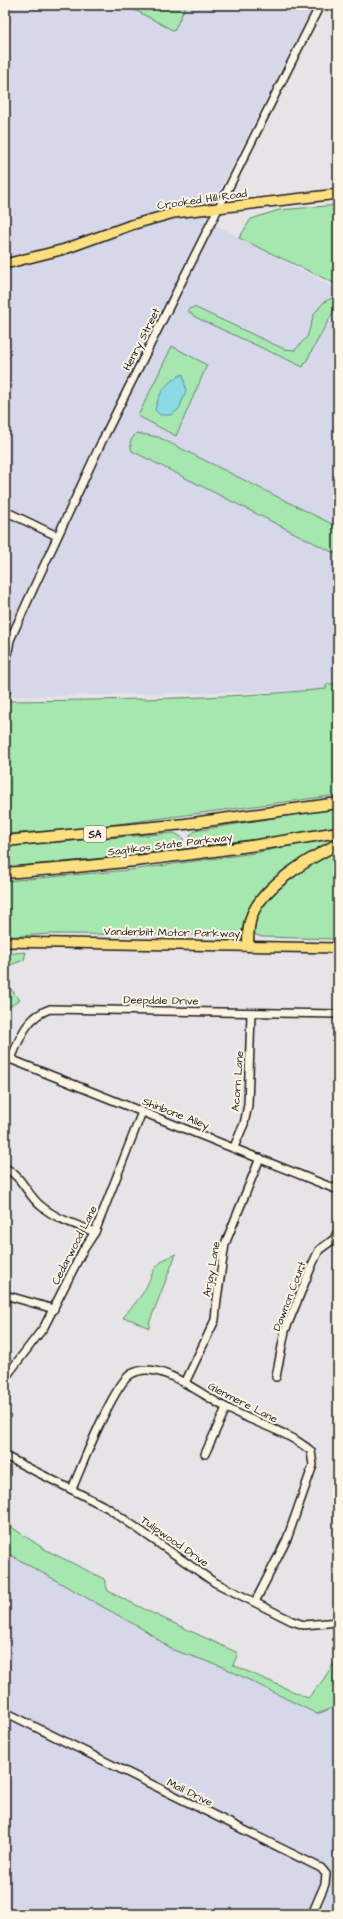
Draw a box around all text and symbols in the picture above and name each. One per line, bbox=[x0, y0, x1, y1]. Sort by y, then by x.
street label: Crooked Hill Road bbox=[156, 186, 248, 213]
street label: Henry Street bbox=[119, 305, 165, 374]
road number: SA bbox=[84, 826, 106, 842]
street label: Sagtikos State Parkway bbox=[107, 829, 233, 861]
street label: Vanderbilt Motor Parkway bbox=[104, 924, 240, 942]
street label: Deepdale Drive bbox=[123, 992, 199, 1009]
street label: Acorn Lane bbox=[228, 1050, 247, 1112]
street label: Shinbone Alley bbox=[140, 1094, 211, 1134]
street label: Cedarwood Lane bbox=[48, 1203, 101, 1287]
street label: Arjay Lane bbox=[199, 1240, 225, 1298]
street label: Dawnon Court bbox=[269, 1259, 310, 1333]
street label: Glenmere Lane bbox=[205, 1378, 280, 1426]
street label: Tulipwood Drive bbox=[138, 1512, 212, 1570]
street label: Mall Drive bbox=[164, 1775, 215, 1810]

